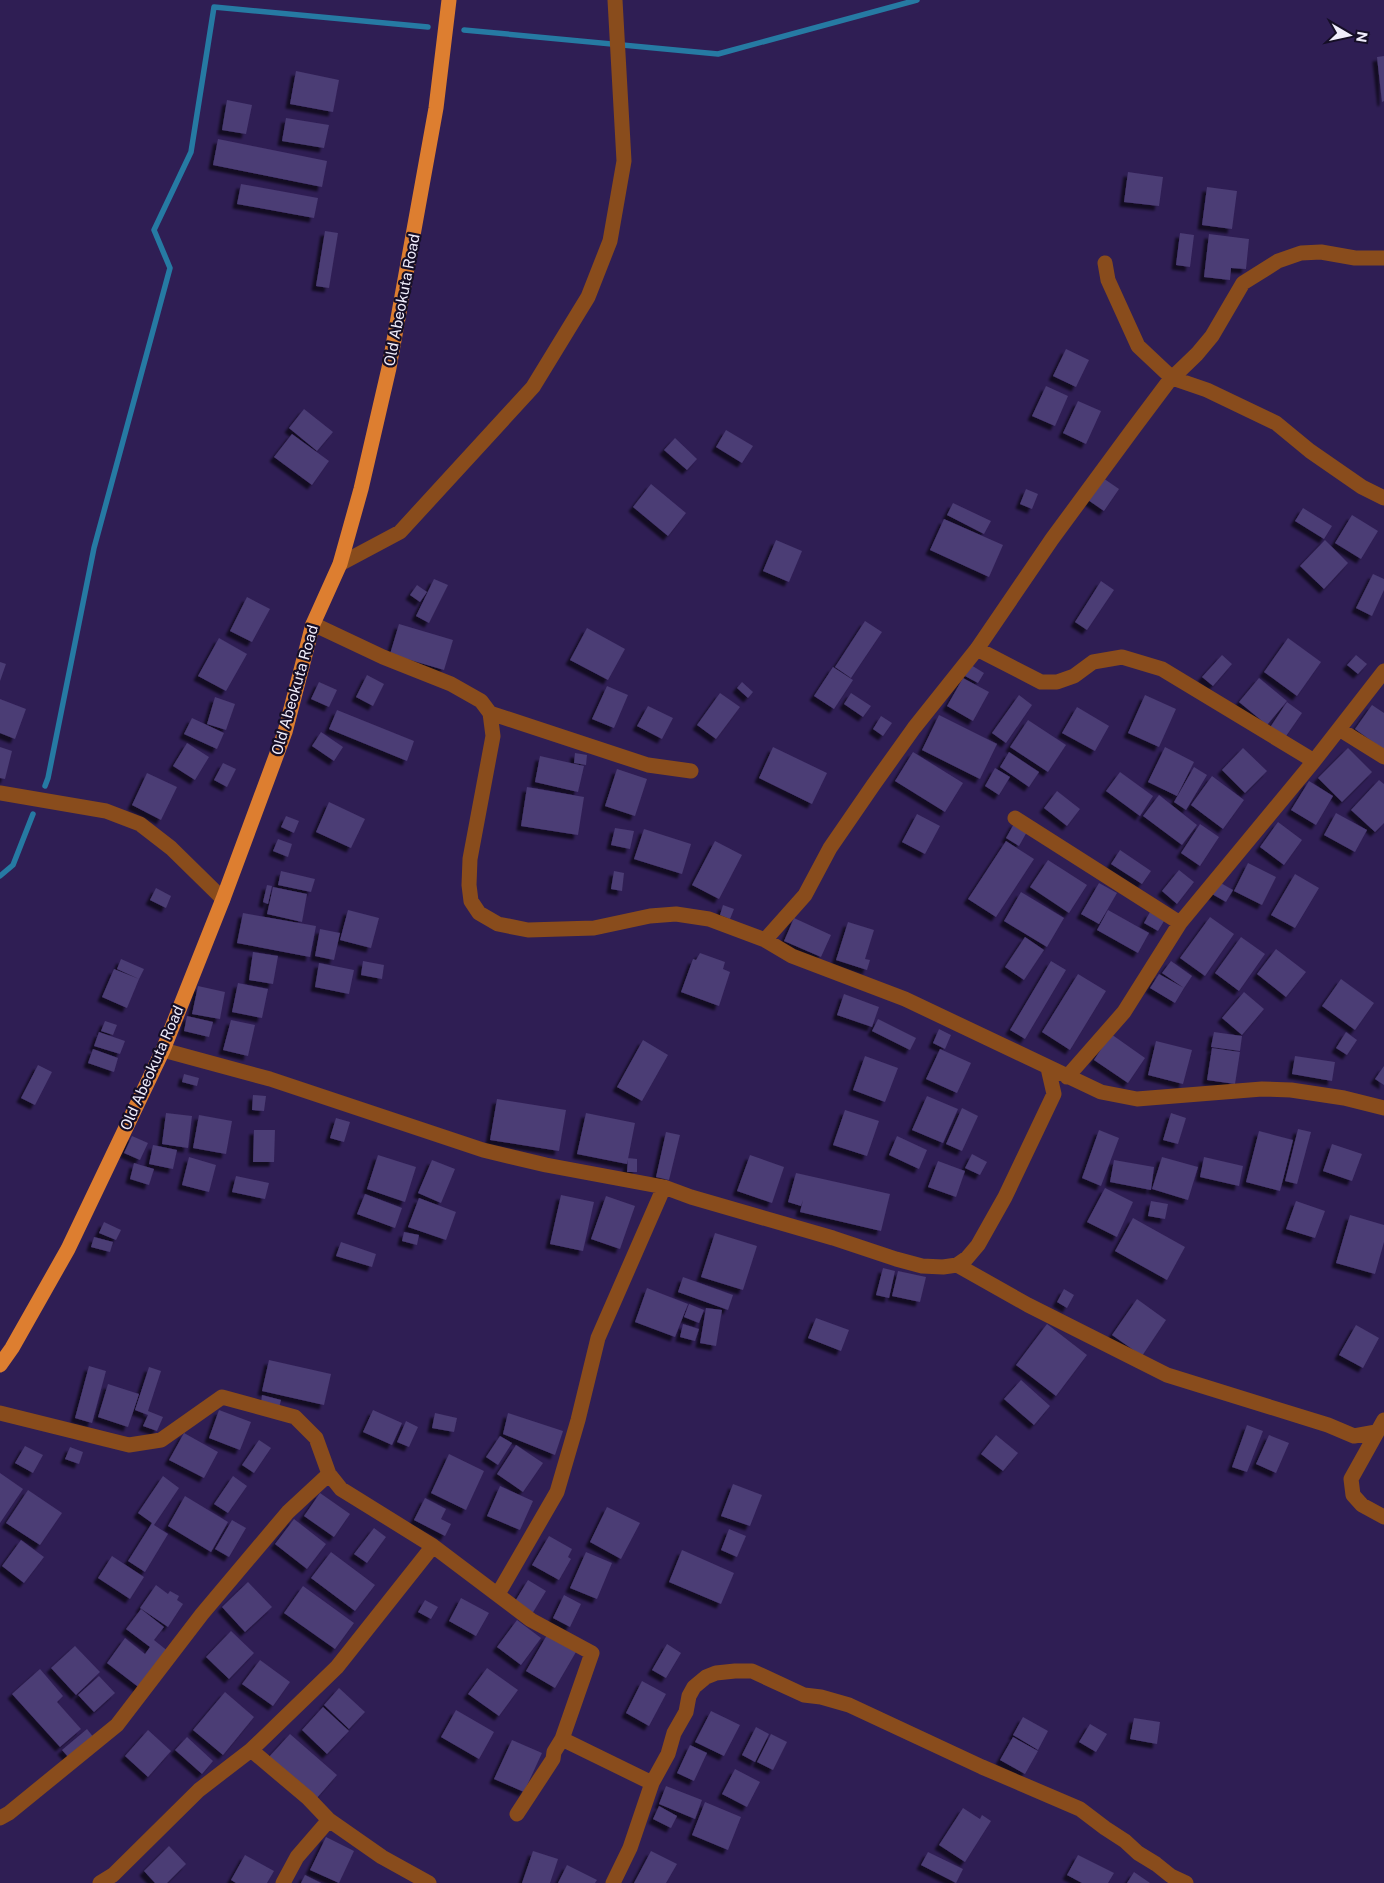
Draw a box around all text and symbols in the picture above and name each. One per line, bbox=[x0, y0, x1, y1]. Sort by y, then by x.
north arrow bbox=[1324, 10, 1374, 60]
text: N bbox=[1353, 30, 1371, 44]
street label: Old Abeokuta Road bbox=[380, 232, 423, 368]
street label: Old Abeokuta Road bbox=[268, 623, 321, 757]
street label: Old Abeokuta Road bbox=[116, 1003, 187, 1133]

